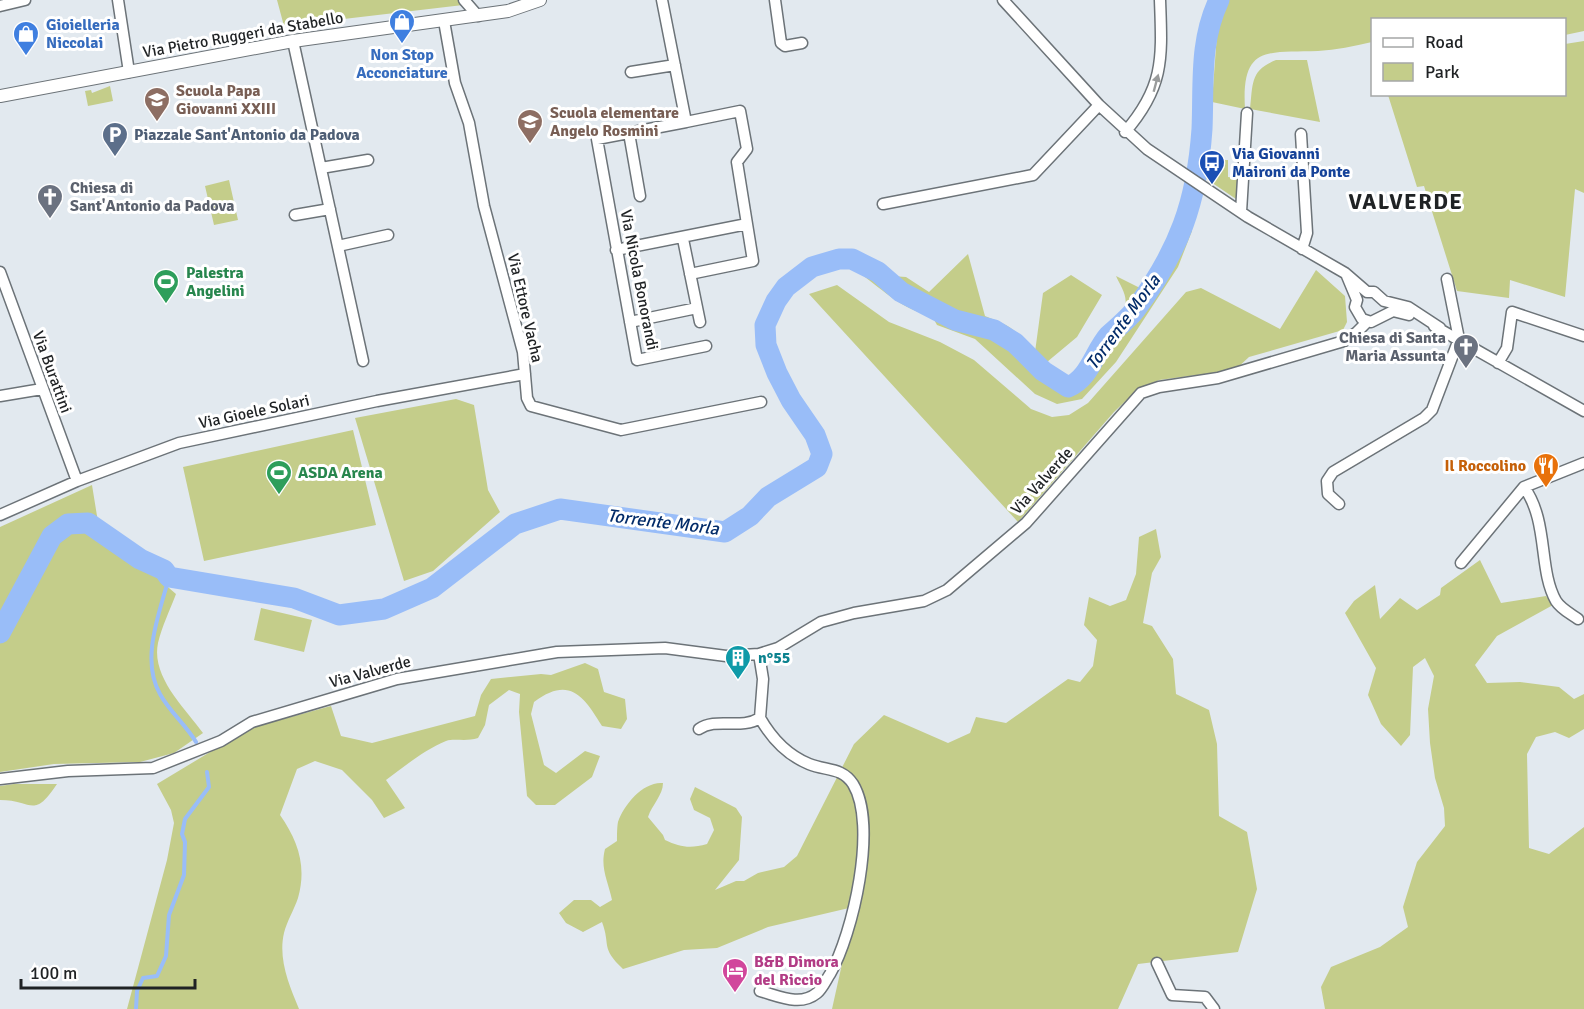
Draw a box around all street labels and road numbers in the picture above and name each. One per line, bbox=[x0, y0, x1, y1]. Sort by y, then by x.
street label: Via Pietro Ruggeri da Stabello bbox=[141, 8, 345, 62]
street label: Via Nicola Bonorandi bbox=[616, 208, 662, 352]
street label: Via Ettore Vacha bbox=[503, 251, 547, 365]
street label: Via Burattini bbox=[28, 328, 76, 416]
street label: Via Gioele Solari bbox=[197, 391, 311, 433]
street label: Via Valverde bbox=[1007, 443, 1077, 519]
street label: Via Valverde bbox=[327, 652, 413, 692]

